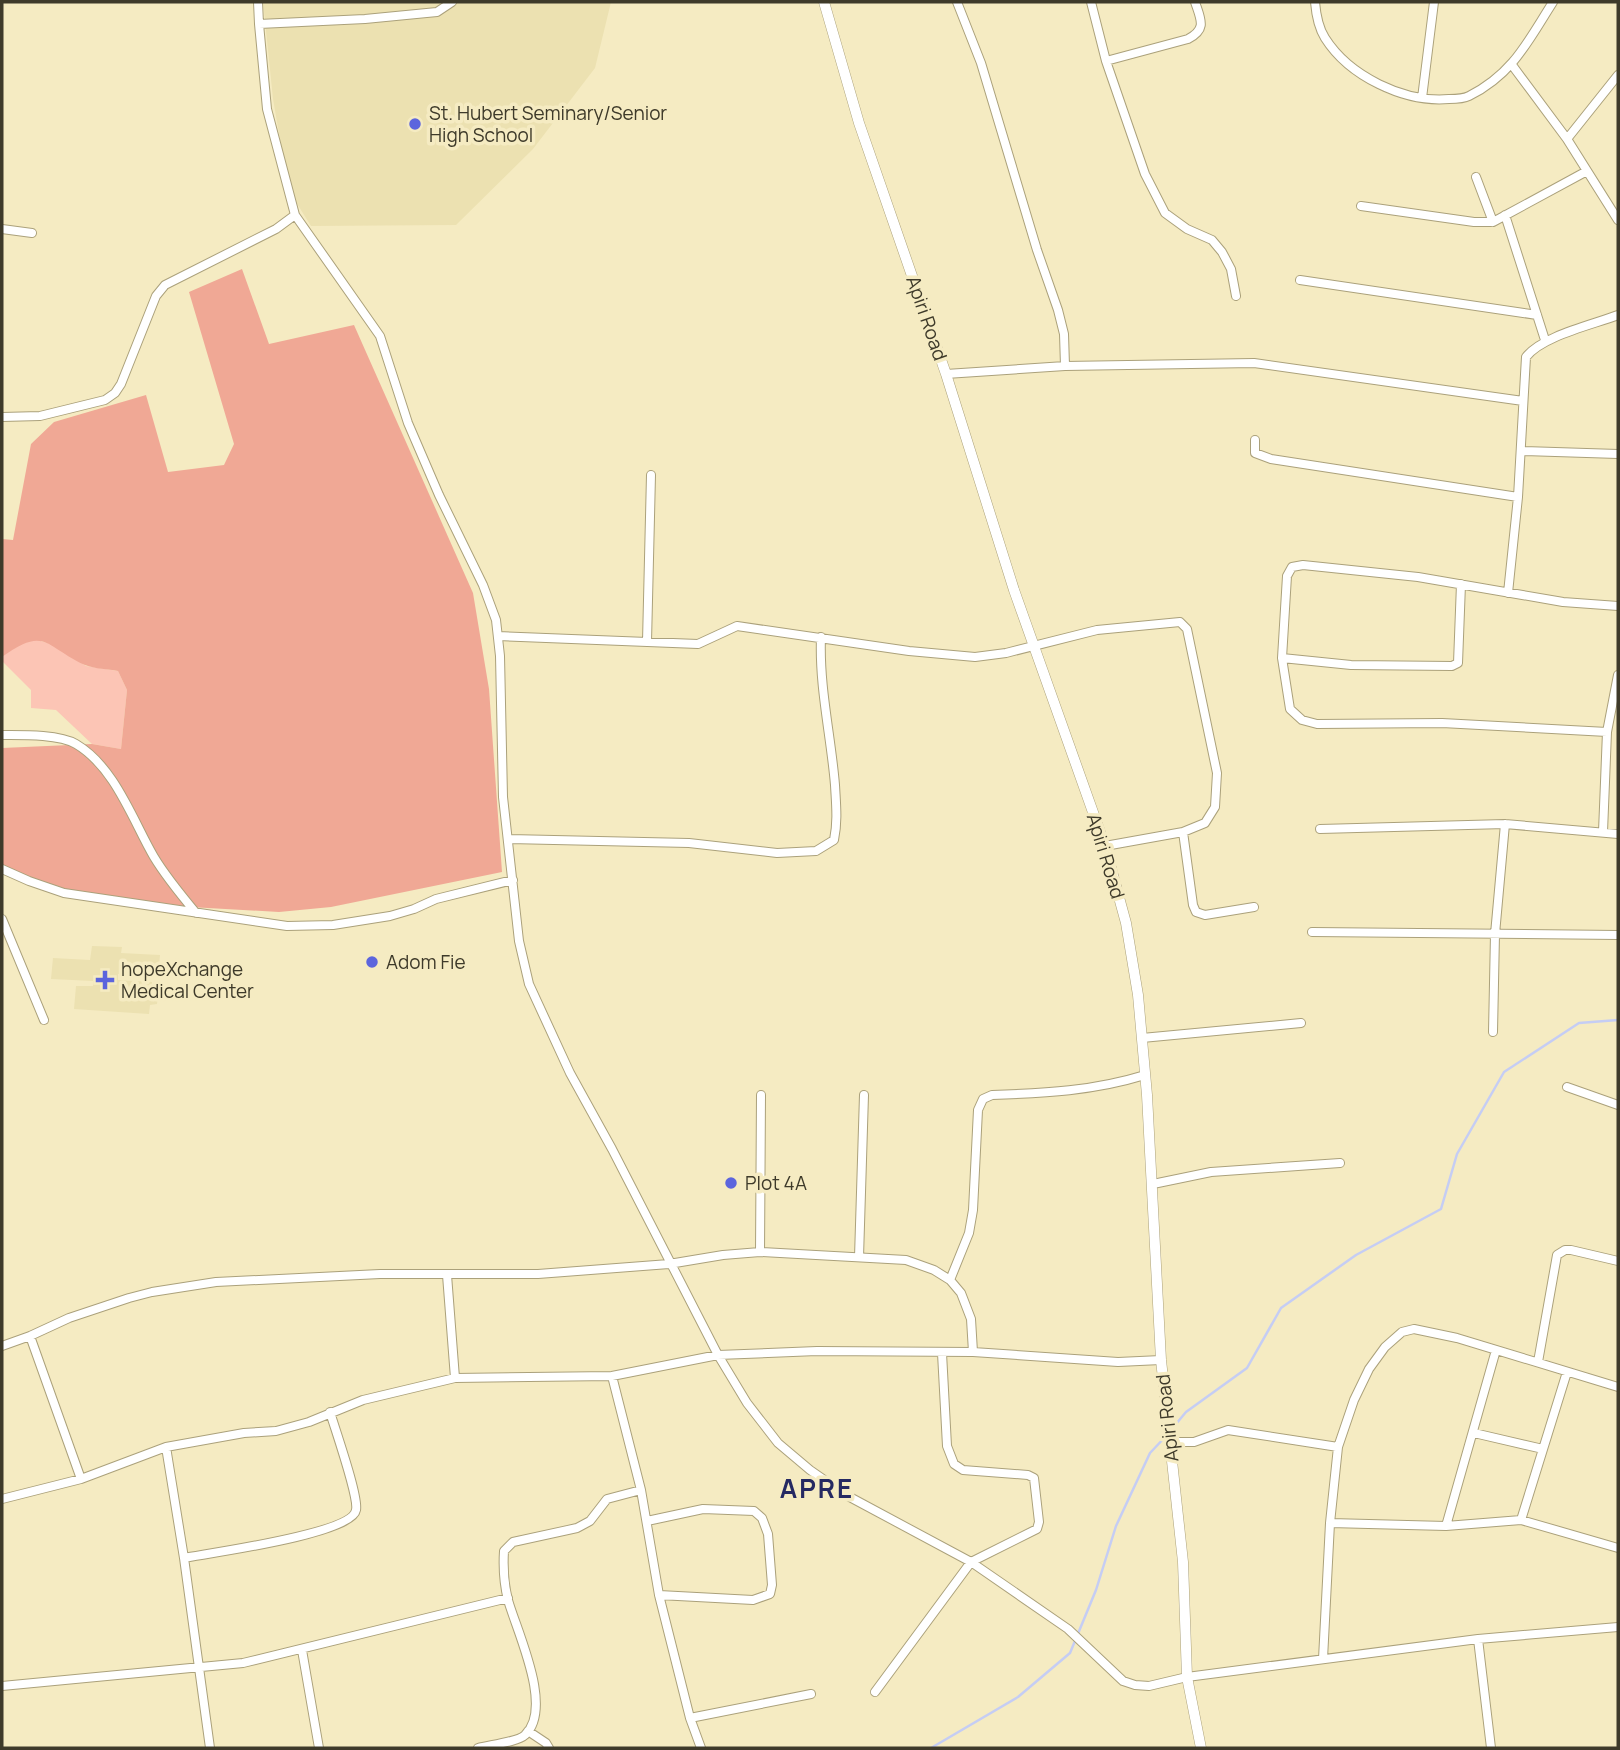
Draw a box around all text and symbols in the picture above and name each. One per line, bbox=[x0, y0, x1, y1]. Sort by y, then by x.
place label: St. Hubert Seminary/Senior High School bbox=[429, 100, 667, 148]
marker: St. Hubert Seminary/Senior High School bbox=[407, 116, 423, 132]
street label: Apiri Road bbox=[900, 272, 954, 364]
street label: Apiri Road bbox=[1081, 810, 1131, 902]
place label: Adom Fie bbox=[386, 949, 466, 975]
marker: Adom Fie bbox=[364, 954, 380, 970]
place label: hopeXchange Medical Center bbox=[121, 956, 254, 1004]
marker: hopeXchange Medical Center bbox=[95, 970, 115, 990]
place label: Plot 4A bbox=[745, 1170, 807, 1196]
marker: Plot 4A bbox=[723, 1175, 739, 1191]
street label: Apiri Road bbox=[1149, 1373, 1185, 1463]
district label: APRE bbox=[780, 1470, 854, 1506]

